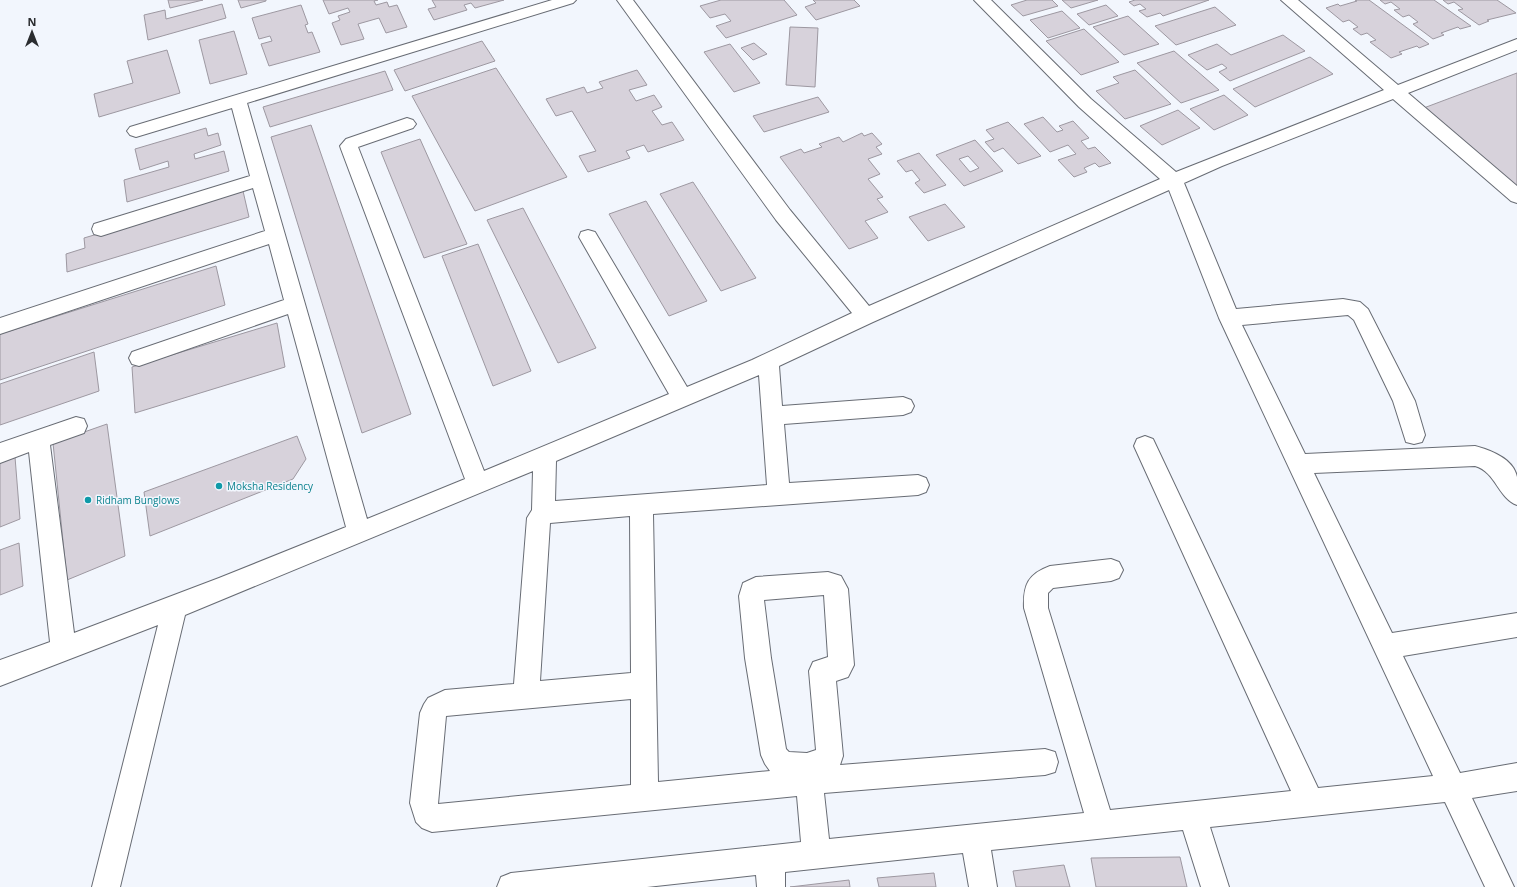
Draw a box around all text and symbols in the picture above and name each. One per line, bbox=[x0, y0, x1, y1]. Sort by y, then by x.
north arrow bbox=[12, 12, 52, 52]
text: N bbox=[28, 14, 36, 29]
place label: Moksha Residency bbox=[227, 479, 314, 493]
marker: Moksha Residency bbox=[214, 481, 224, 491]
place label: Ridham Bunglows bbox=[96, 493, 180, 507]
marker: Ridham Bunglows bbox=[83, 495, 93, 505]

